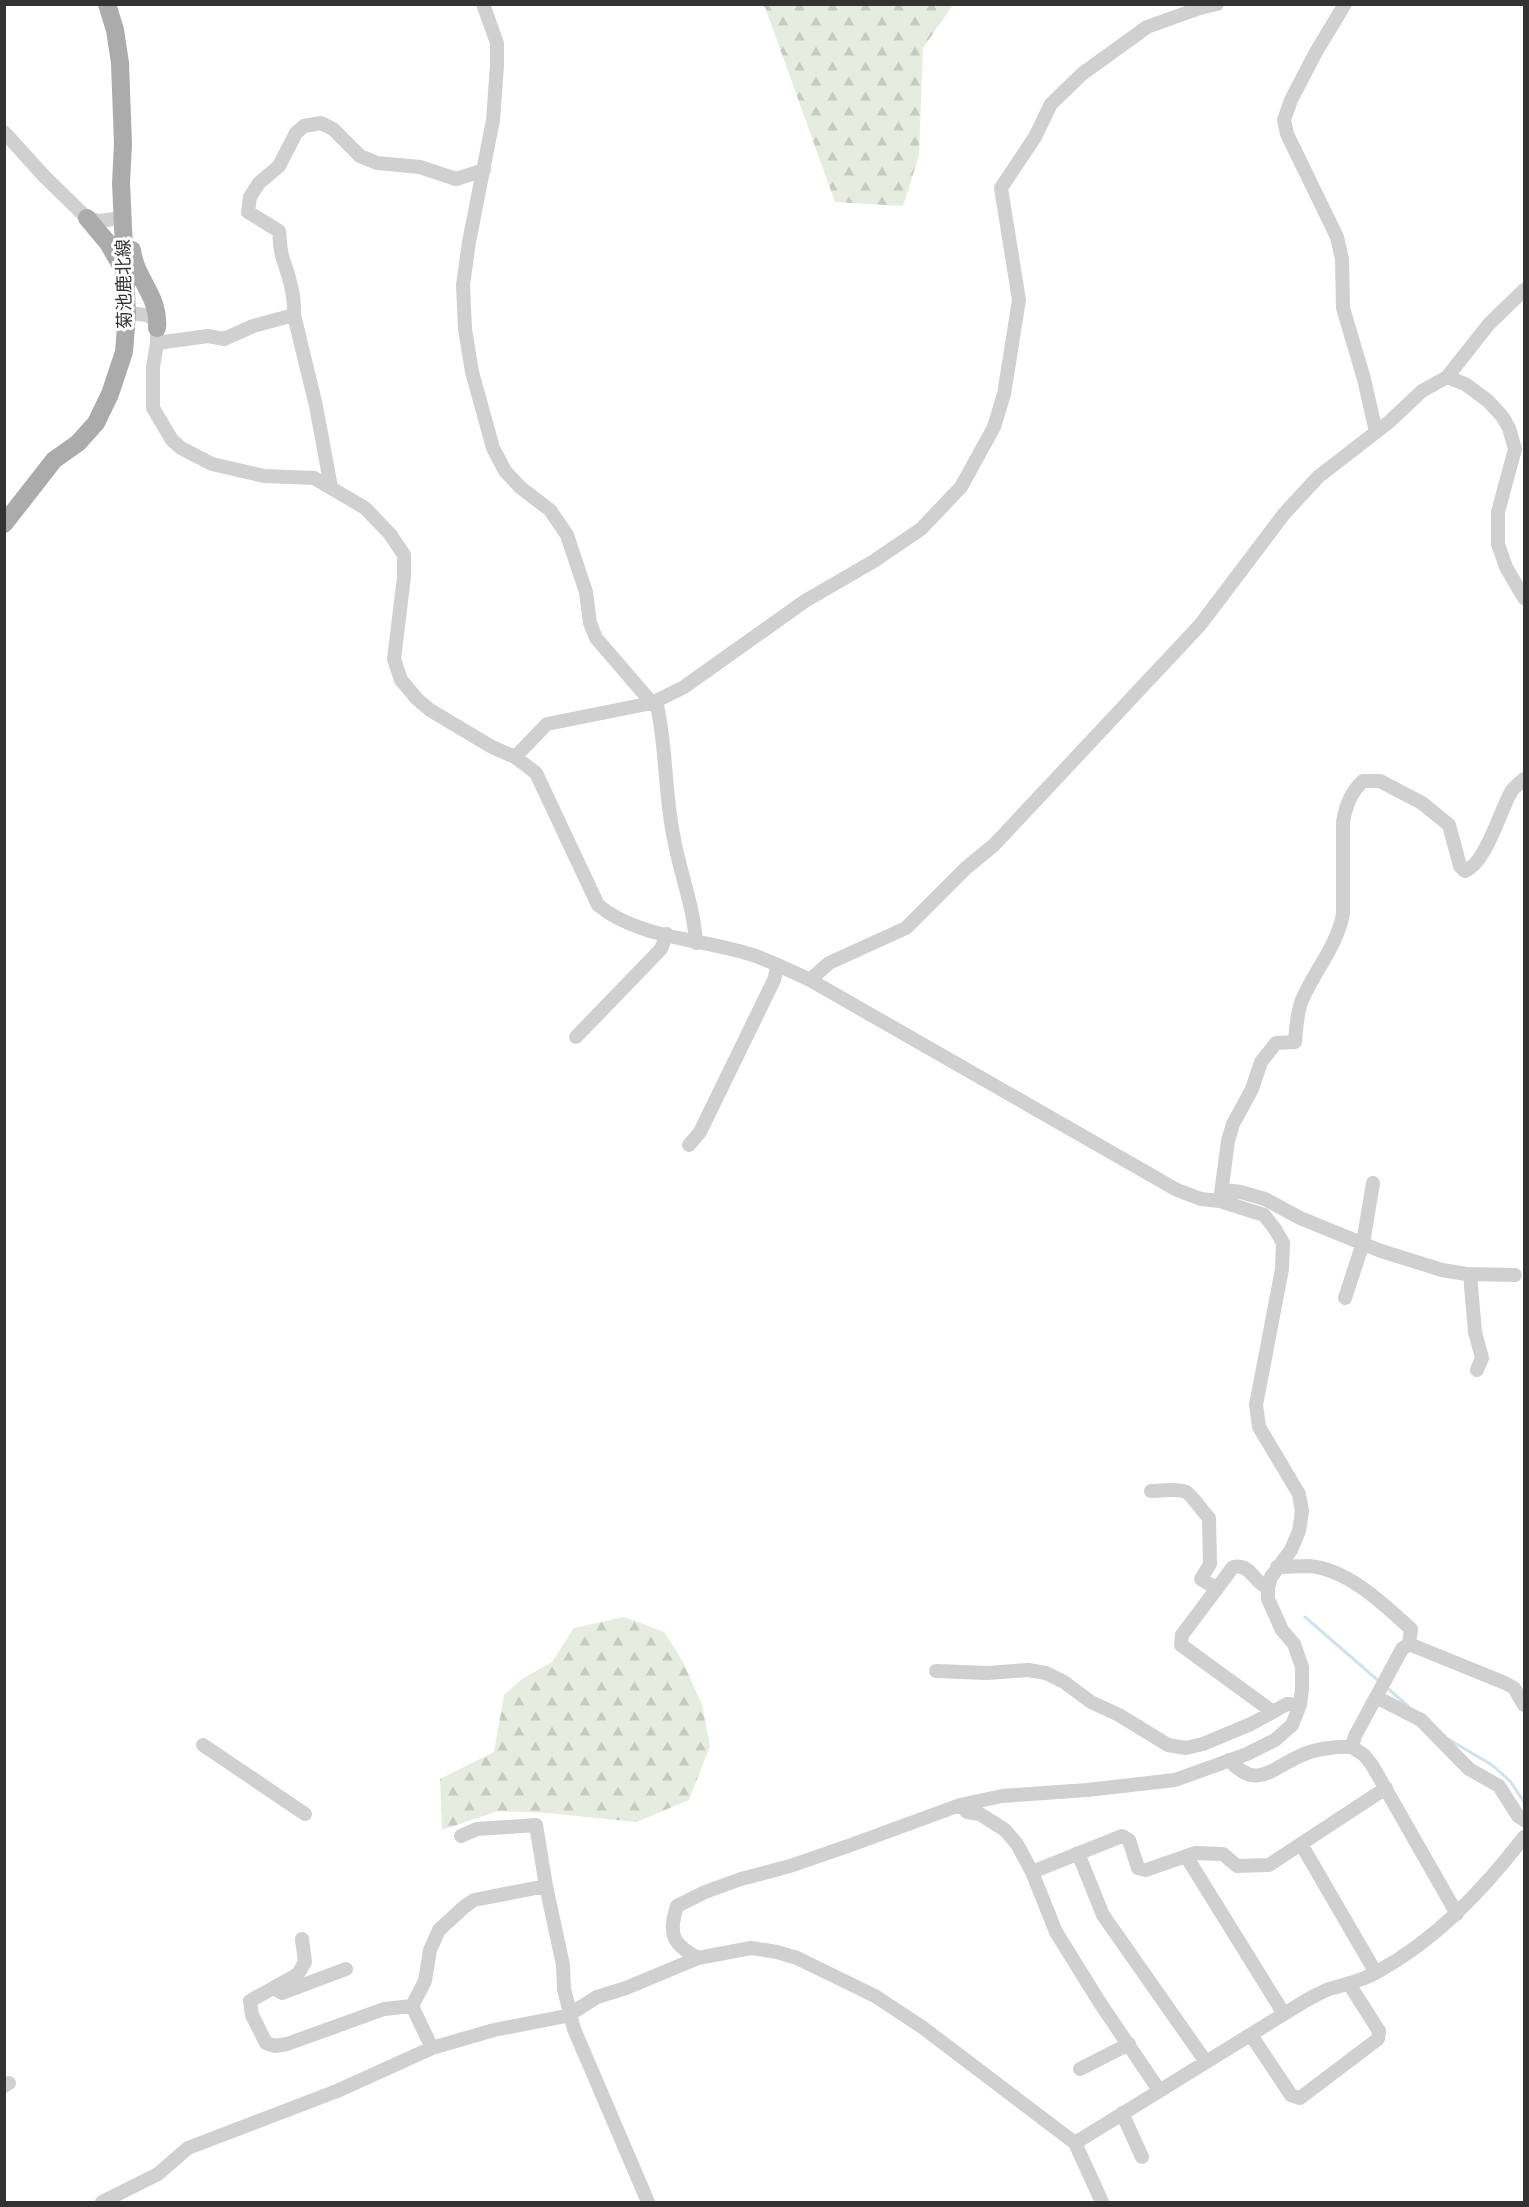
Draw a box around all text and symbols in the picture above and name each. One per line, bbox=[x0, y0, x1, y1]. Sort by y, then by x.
street label: 菊池鹿北線 bbox=[111, 239, 135, 329]

